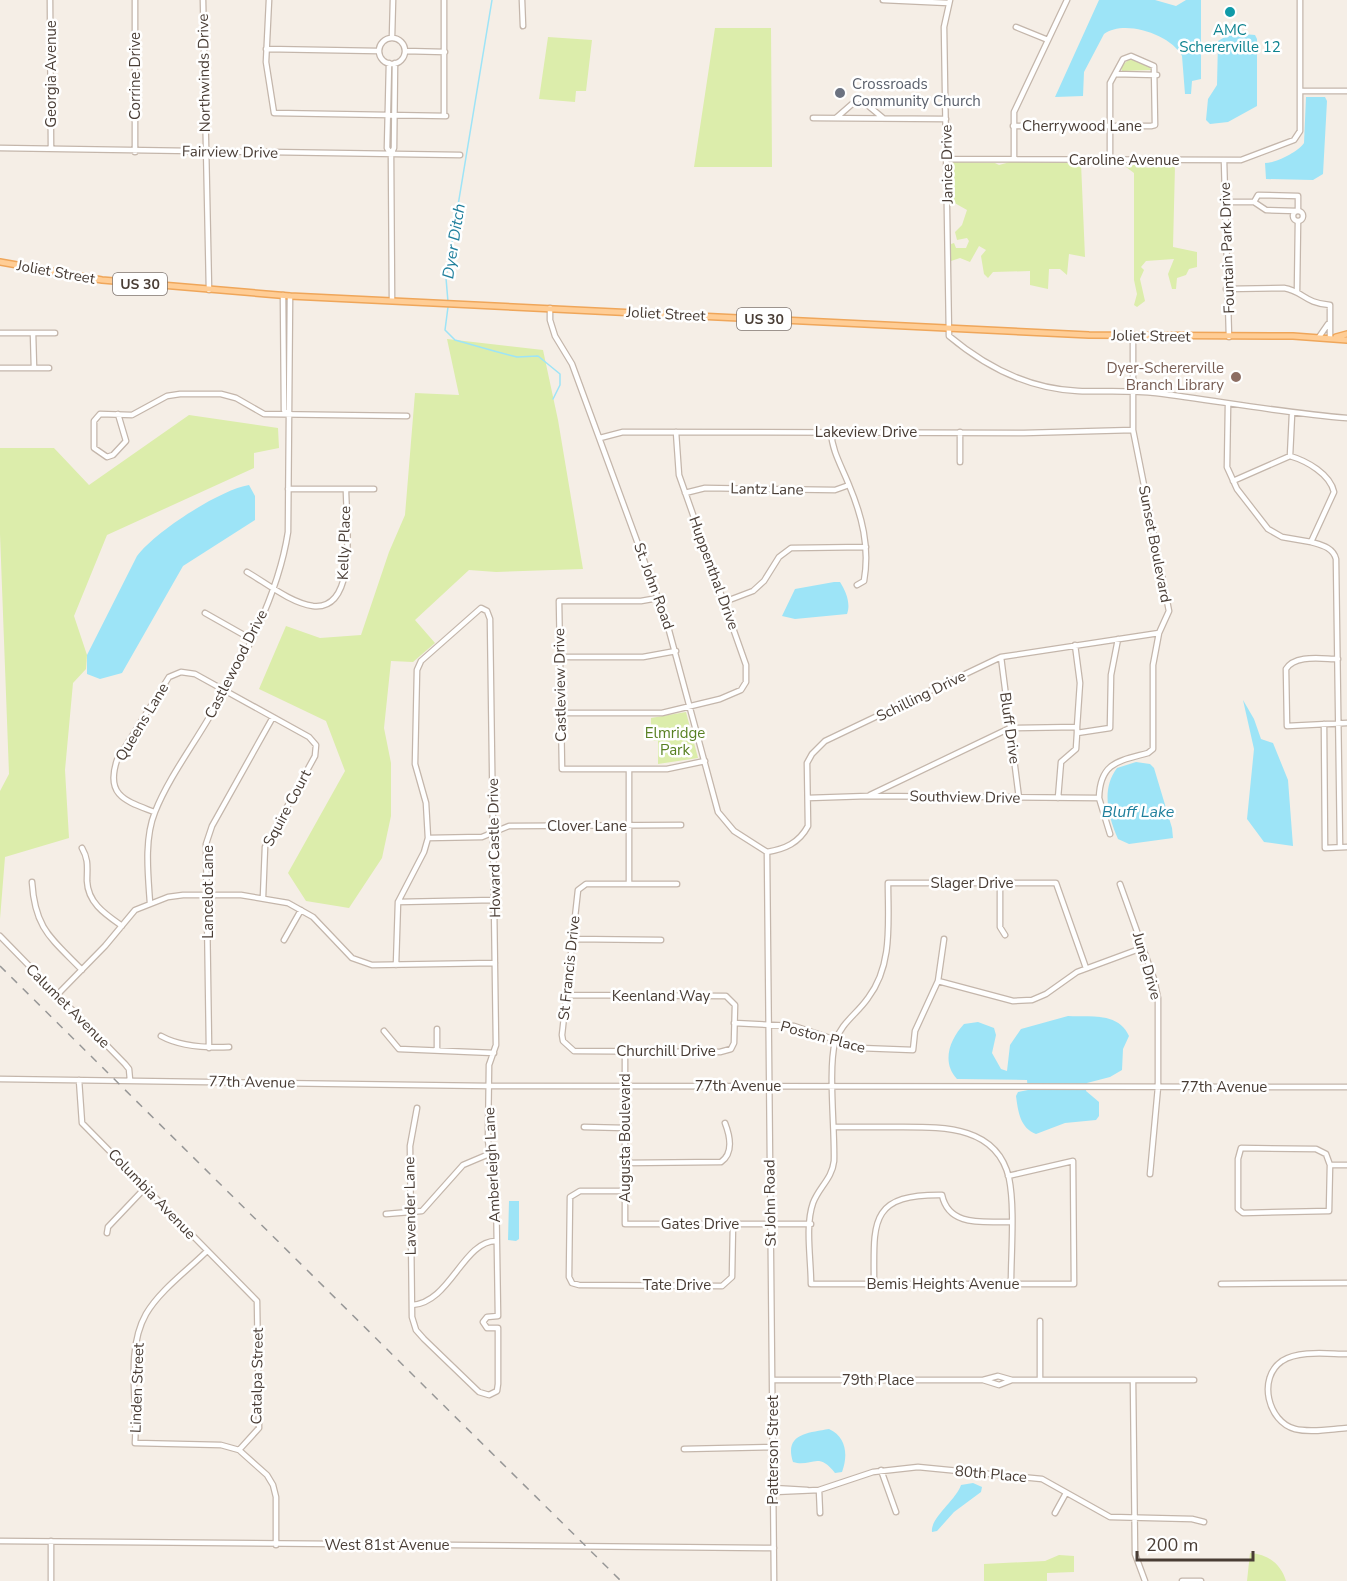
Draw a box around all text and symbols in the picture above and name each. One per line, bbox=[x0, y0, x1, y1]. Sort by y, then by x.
marker: AMC Schererville 12 bbox=[1223, 5, 1237, 19]
street label: Northwinds Drive bbox=[193, 13, 215, 133]
street label: Georgia Avenue bbox=[41, 20, 61, 128]
place label: AMC Schererville 12 bbox=[1179, 20, 1281, 57]
street label: Corrine Drive bbox=[125, 32, 145, 120]
place label: Crossroads Community Church bbox=[852, 74, 981, 111]
marker: Crossroads Community Church bbox=[833, 86, 847, 100]
street label: Cherrywood Lane bbox=[1022, 116, 1142, 136]
street label: Janice Drive bbox=[936, 124, 958, 205]
street label: Fairview Drive bbox=[182, 141, 278, 163]
street label: Caroline Avenue bbox=[1069, 150, 1179, 170]
street label: Fountain Park Drive bbox=[1215, 182, 1239, 314]
water label: Dyer Ditch bbox=[437, 202, 471, 280]
street label: Joliet Street bbox=[14, 255, 97, 289]
road number: US 30 bbox=[113, 273, 167, 295]
street label: Joliet Street bbox=[625, 302, 707, 326]
road number: US 30 bbox=[737, 308, 791, 330]
street label: Joliet Street bbox=[1110, 325, 1191, 347]
place label: Dyer-Schererville Branch Library bbox=[1106, 358, 1224, 395]
marker: Dyer-Schererville Branch Library bbox=[1229, 370, 1243, 384]
street label: Lakeview Drive bbox=[815, 422, 917, 442]
street label: Lantz Lane bbox=[730, 478, 804, 500]
street label: Sunset Boulevard bbox=[1134, 484, 1176, 604]
street label: Kelly Place bbox=[333, 506, 355, 580]
street label: Huppenthal Drive bbox=[684, 513, 744, 633]
street label: St. John Road bbox=[629, 540, 679, 632]
street label: Castlewood Drive bbox=[200, 606, 272, 722]
street label: Castleview Drive bbox=[549, 628, 571, 742]
street label: Schilling Drive bbox=[873, 666, 969, 726]
street label: Queens Lane bbox=[111, 679, 173, 765]
street label: Bluff Drive bbox=[995, 691, 1025, 765]
park label: Elmridge Park bbox=[645, 723, 705, 760]
street label: Squire Court bbox=[258, 765, 316, 850]
street label: Howard Castle Drive bbox=[483, 778, 505, 918]
street label: Southview Drive bbox=[909, 786, 1021, 808]
water label: Bluff Lake bbox=[1102, 801, 1175, 823]
street label: Clover Lane bbox=[547, 816, 627, 836]
street label: Lancelot Lane bbox=[198, 845, 218, 939]
street label: Slager Drive bbox=[930, 873, 1014, 893]
street label: St Francis Drive bbox=[554, 915, 584, 1021]
street label: June Drive bbox=[1128, 929, 1166, 1002]
street label: Calumet Avenue bbox=[21, 959, 115, 1053]
street label: Keenland Way bbox=[612, 986, 711, 1006]
street label: Poston Place bbox=[778, 1016, 868, 1058]
street label: Churchill Drive bbox=[616, 1041, 716, 1061]
street label: 77th Avenue bbox=[208, 1071, 296, 1093]
street label: Augusta Boulevard bbox=[615, 1073, 635, 1203]
street label: 77th Avenue bbox=[695, 1076, 781, 1096]
street label: 77th Avenue bbox=[1181, 1077, 1267, 1097]
street label: Amberleigh Lane bbox=[479, 1107, 505, 1223]
street label: Columbia Avenue bbox=[104, 1144, 200, 1244]
street label: Lavender Lane bbox=[399, 1156, 421, 1256]
street label: St John Road bbox=[759, 1159, 781, 1247]
street label: Gates Drive bbox=[661, 1214, 739, 1234]
street label: Bemis Heights Avenue bbox=[866, 1274, 1020, 1294]
street label: Tate Drive bbox=[643, 1275, 711, 1295]
street label: Catalpa Street bbox=[246, 1327, 268, 1425]
street label: Linden Street bbox=[125, 1342, 149, 1433]
street label: 79th Place bbox=[842, 1370, 914, 1390]
street label: Patterson Street bbox=[763, 1395, 783, 1505]
street label: 80th Place bbox=[954, 1461, 1028, 1487]
scale bar bbox=[1137, 1524, 1252, 1562]
text: 200 m bbox=[1146, 1533, 1198, 1557]
street label: West 81st Avenue bbox=[324, 1535, 450, 1555]

